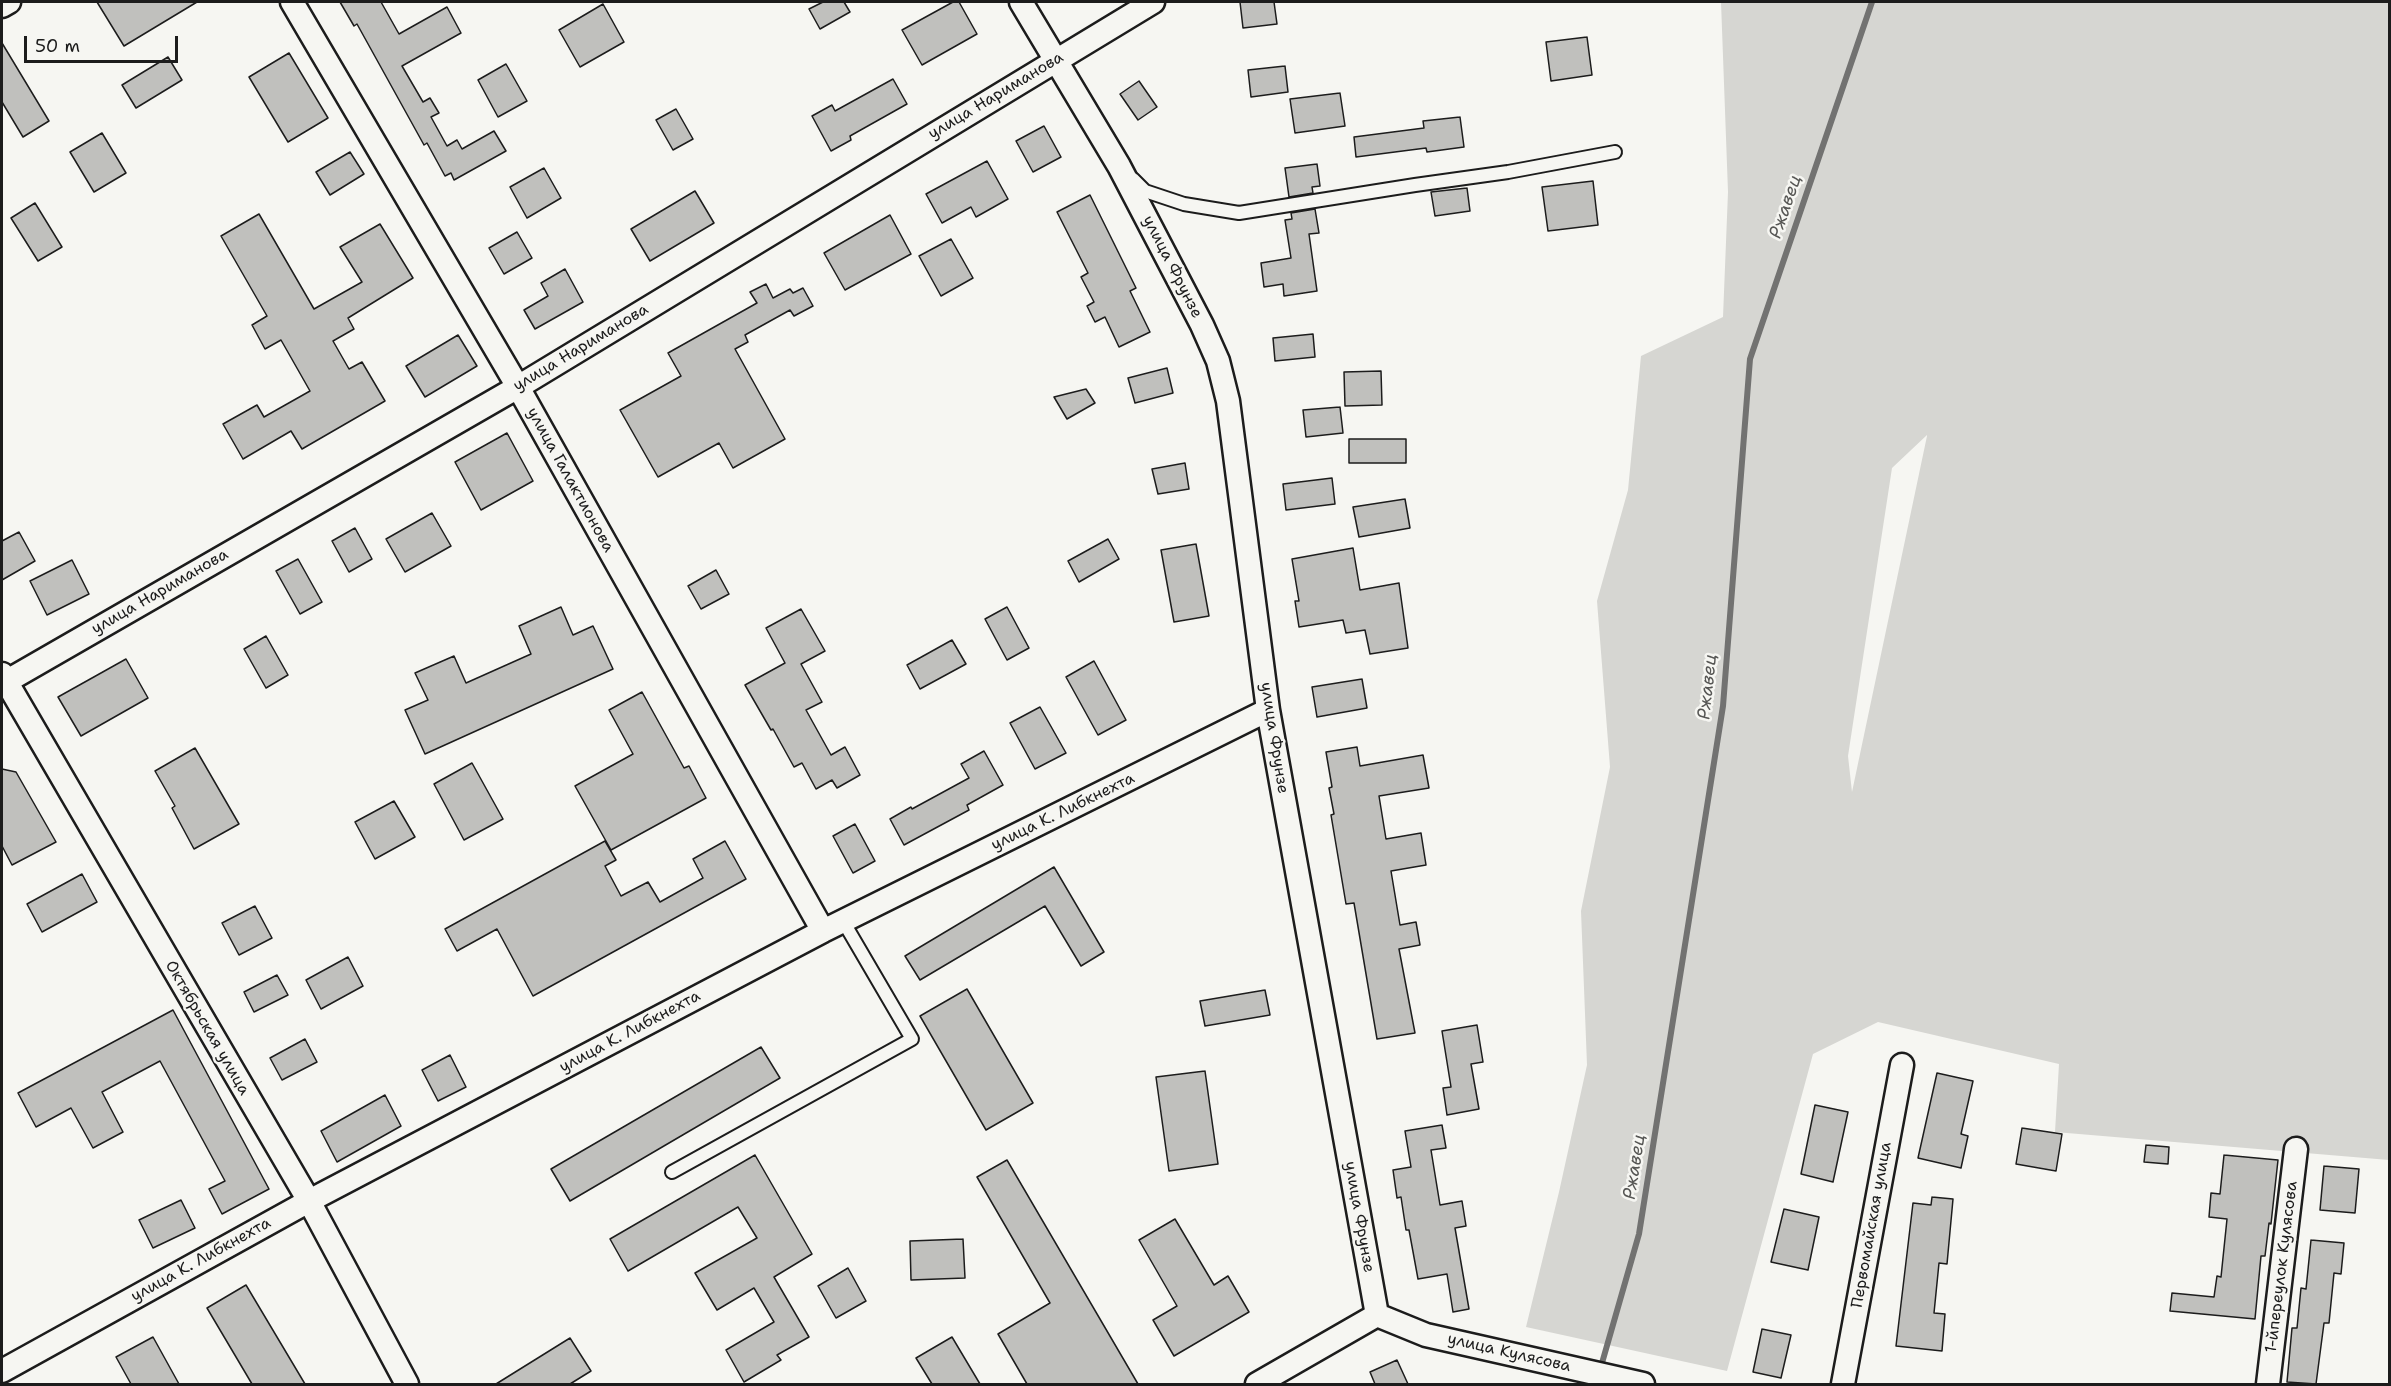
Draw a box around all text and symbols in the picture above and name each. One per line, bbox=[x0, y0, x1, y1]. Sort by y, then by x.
scale bar bbox=[27, 24, 182, 62]
text: 50 m bbox=[35, 34, 80, 58]
street label: улица Нариманова bbox=[925, 48, 1067, 144]
water label: Ржавец bbox=[1765, 173, 1807, 241]
street label: улица Фрунзе bbox=[1138, 213, 1206, 321]
street label: улица Нариманова bbox=[510, 300, 652, 396]
street label: улица Галактионова bbox=[522, 404, 618, 556]
street label: улица Нариманова bbox=[88, 545, 232, 639]
water label: Ржавец bbox=[1694, 653, 1722, 721]
street label: улица Фрунзе bbox=[1256, 681, 1292, 795]
street label: улица К. Либкнехта bbox=[988, 769, 1138, 855]
street label: Октябрьская улица bbox=[161, 957, 253, 1099]
street label: улица К. Либкнехта bbox=[556, 987, 704, 1077]
water label: Ржавец bbox=[1619, 1133, 1651, 1201]
street label: Первомайская улица bbox=[1848, 1141, 1896, 1309]
street label: улица Фрунзе bbox=[1340, 1160, 1378, 1274]
street label: 1-йпереулок Кулясова bbox=[2262, 1180, 2302, 1354]
street label: улица К. Либкнехта bbox=[128, 1214, 274, 1306]
street label: улица Кулясова bbox=[1445, 1329, 1573, 1377]

